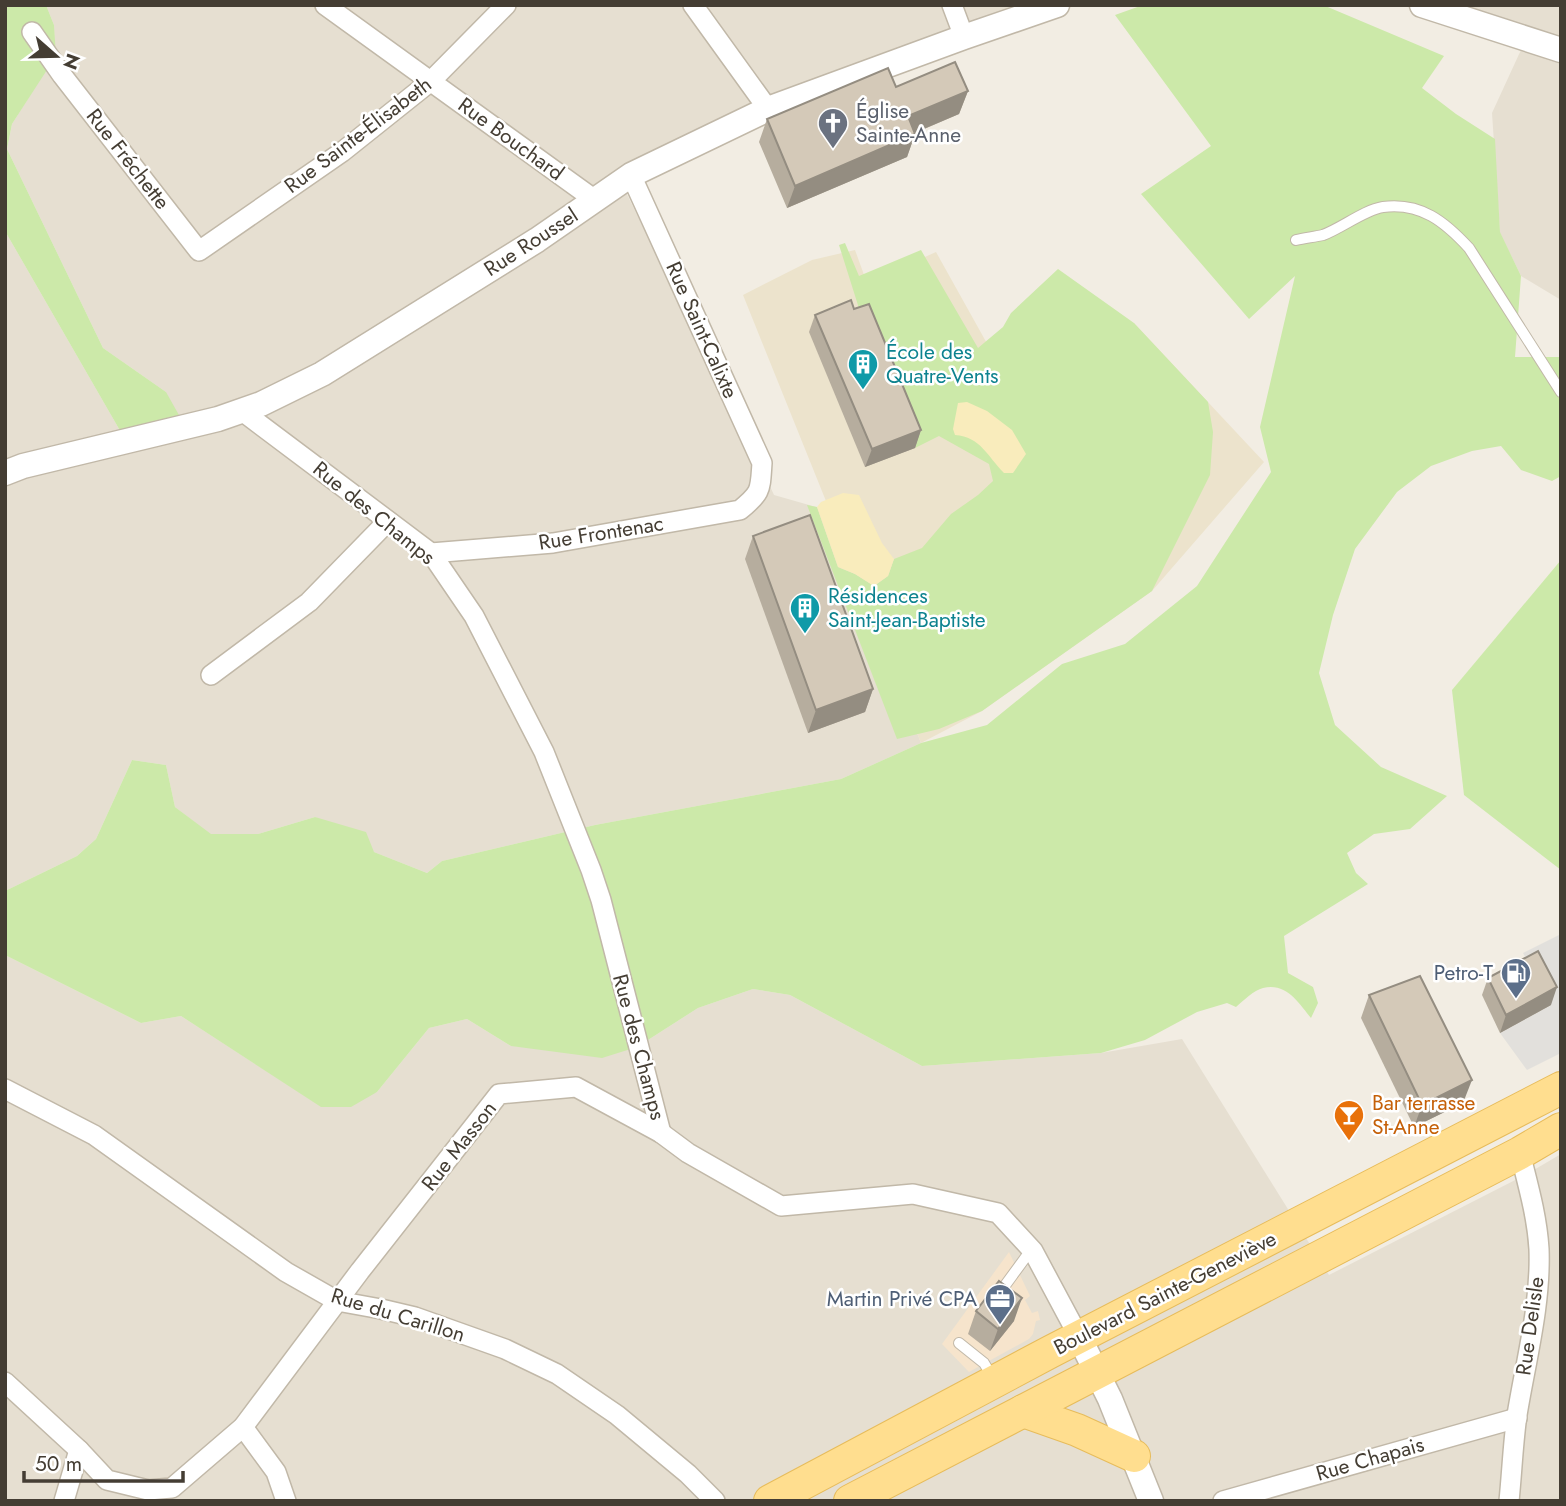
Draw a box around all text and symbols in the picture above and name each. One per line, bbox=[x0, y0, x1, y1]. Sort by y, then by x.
north arrow bbox=[21, 21, 91, 91]
text: N bbox=[56, 50, 87, 73]
street label: Rue Sainte-Élisabeth bbox=[278, 70, 438, 200]
street label: Rue Bouchard bbox=[452, 90, 570, 188]
place label: Église Sainte-Anne bbox=[856, 96, 961, 150]
street label: Rue Fréchette bbox=[79, 102, 177, 216]
church icon: Église Sainte-Anne bbox=[816, 106, 850, 150]
street label: Rue Roussel bbox=[478, 200, 584, 284]
street label: Rue Saint-Calixte bbox=[658, 257, 746, 403]
place label: École des Quatre-Vents bbox=[886, 337, 998, 391]
building icon: École des Quatre-Vents bbox=[846, 347, 880, 391]
street label: Rue des Champs bbox=[306, 454, 442, 572]
street label: Rue Frontenac bbox=[536, 508, 666, 558]
place label: Résidences Saint-Jean-Baptiste bbox=[828, 581, 986, 635]
building icon: Résidences Saint-Jean-Baptiste bbox=[788, 591, 822, 635]
fuel station icon: Petro-T bbox=[1499, 956, 1533, 1000]
place label: Petro-T bbox=[1434, 958, 1493, 988]
street label: Rue des Champs bbox=[605, 971, 673, 1123]
place label: Bar terrasse St-Anne bbox=[1372, 1088, 1476, 1142]
street label: Rue Masson bbox=[414, 1095, 504, 1197]
bar icon: Bar terrasse St-Anne bbox=[1332, 1098, 1366, 1142]
street label: Boulevard Sainte-Geneviève bbox=[1048, 1224, 1282, 1362]
street label: Rue Delisle bbox=[1508, 1275, 1552, 1377]
street label: Rue du Carillon bbox=[327, 1280, 469, 1350]
office icon: Martin Privé CPA bbox=[983, 1282, 1017, 1326]
place label: Martin Privé CPA bbox=[827, 1284, 977, 1314]
street label: Rue Chapais bbox=[1312, 1429, 1428, 1489]
scale bar bbox=[24, 1440, 184, 1484]
text: 50 m bbox=[35, 1449, 82, 1479]

